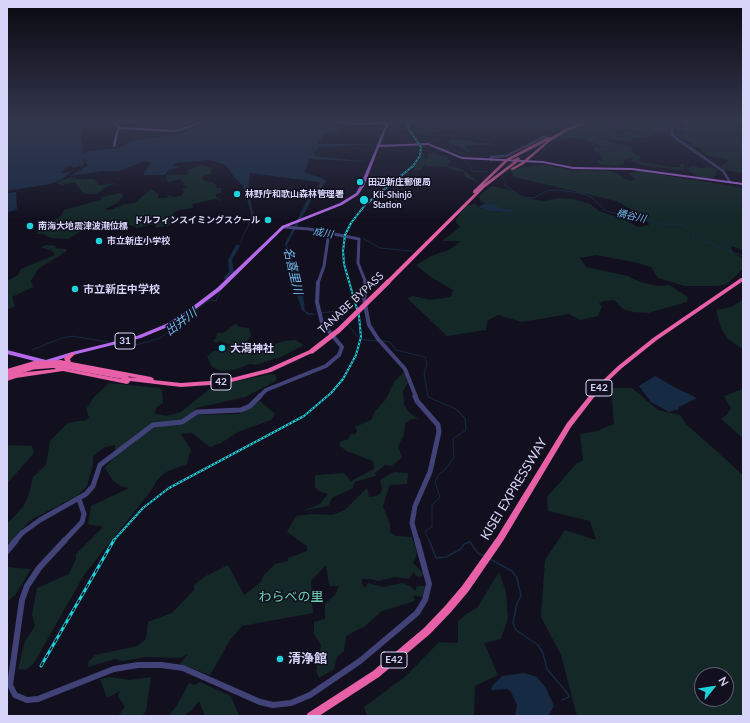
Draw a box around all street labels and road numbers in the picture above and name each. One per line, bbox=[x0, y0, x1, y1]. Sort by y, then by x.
street label: TANABE BYPASS bbox=[316, 269, 386, 337]
road number: 31 bbox=[115, 333, 135, 349]
road number: 42 bbox=[211, 374, 231, 390]
road number: E42 bbox=[586, 380, 612, 396]
street label: KISEI EXPRESSWAY bbox=[477, 435, 551, 543]
road number: E42 bbox=[381, 652, 407, 668]

